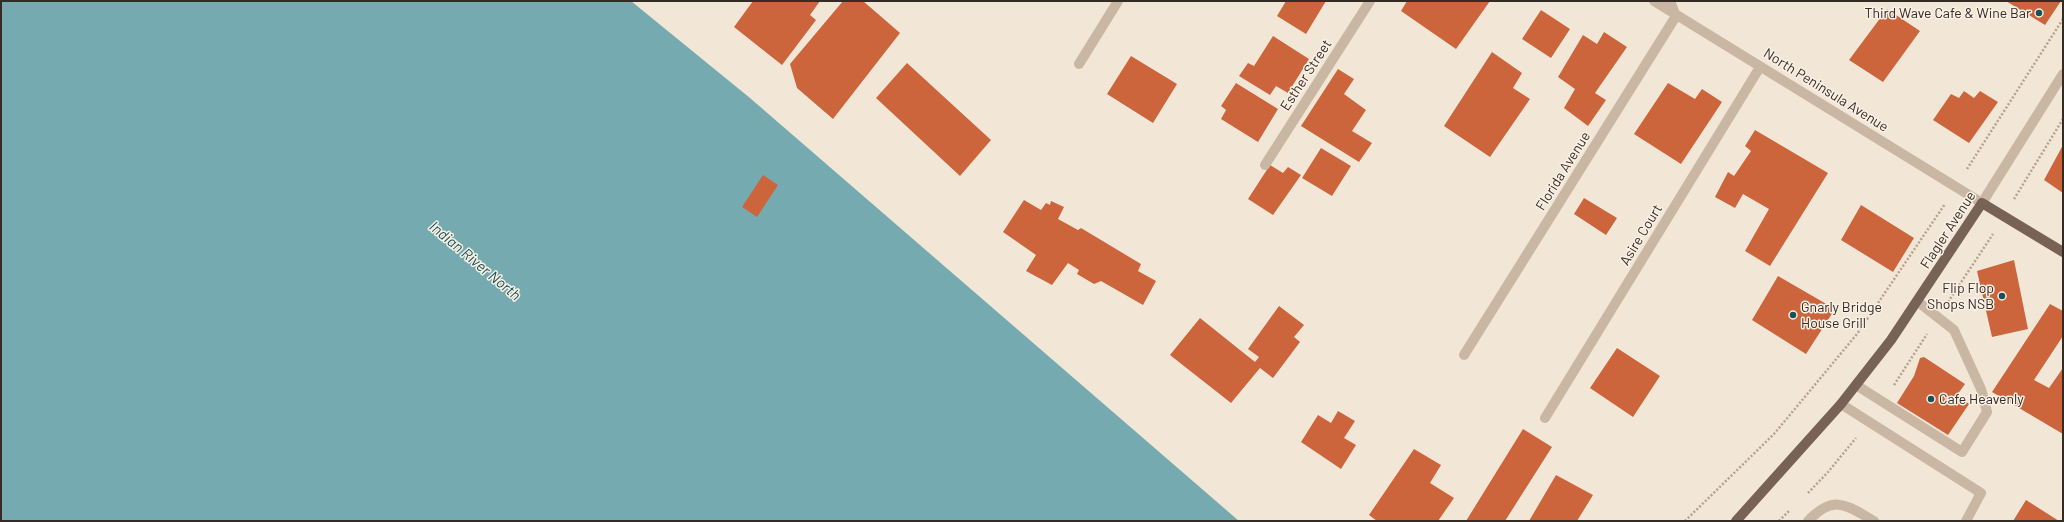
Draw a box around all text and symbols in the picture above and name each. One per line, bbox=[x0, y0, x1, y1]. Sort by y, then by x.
place label: Third Wave Cafe & Wine Bar bbox=[1864, 5, 2031, 21]
marker: Third Wave Cafe & Wine Bar bbox=[2034, 8, 2044, 18]
street label: Esther Street bbox=[1277, 36, 1335, 114]
street label: North Peninsula Avenue bbox=[1761, 45, 1891, 135]
street label: Florida Avenue bbox=[1532, 129, 1594, 213]
street label: Flagler Avenue bbox=[1917, 188, 1979, 272]
street label: Asire Court bbox=[1616, 201, 1666, 269]
water label: Indian River North bbox=[426, 218, 524, 304]
place label: Flip Flop Shops NSB bbox=[1927, 280, 1994, 312]
marker: Flip Flop Shops NSB bbox=[1997, 291, 2007, 301]
place label: Gnarly Bridge House Grill bbox=[1801, 299, 1882, 332]
marker: Gnarly Bridge House Grill bbox=[1788, 310, 1798, 320]
place label: Cafe Heavenly bbox=[1939, 391, 2024, 407]
marker: Cafe Heavenly bbox=[1926, 394, 1936, 404]

